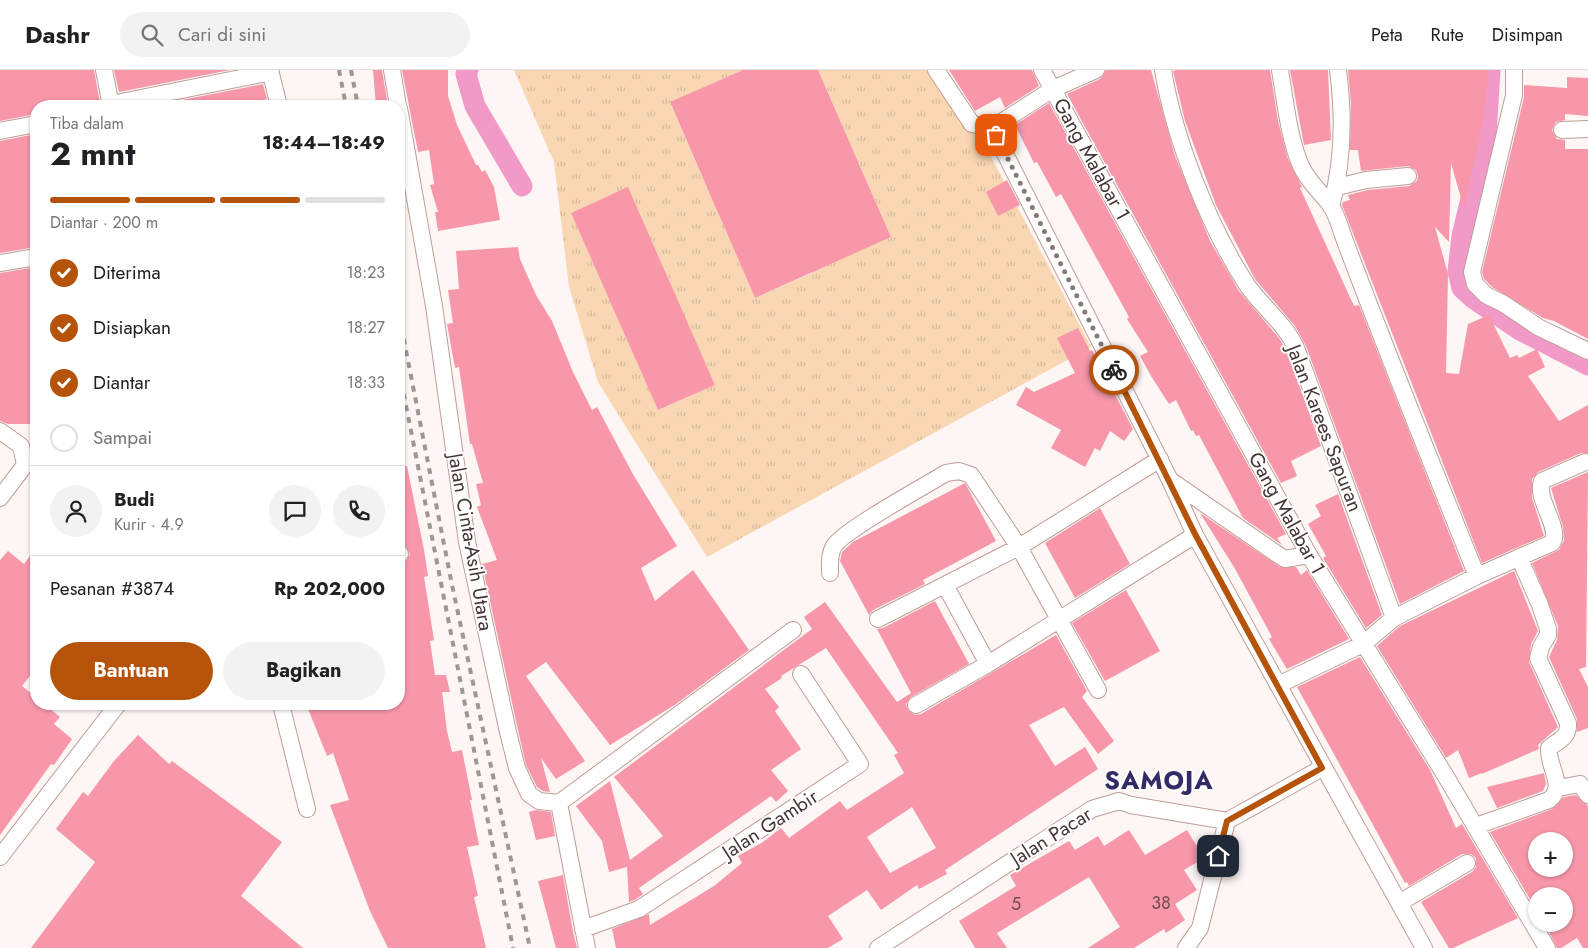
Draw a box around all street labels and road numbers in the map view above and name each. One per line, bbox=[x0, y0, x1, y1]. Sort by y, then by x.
street label: Gang Malabar 1 bbox=[1046, 93, 1137, 226]
street label: Jalan Karees Sapuran bbox=[1278, 338, 1370, 516]
street label: Gang Malabar 1 bbox=[1241, 447, 1332, 580]
street label: Jalan Cinta-Asih Utara bbox=[440, 448, 500, 633]
street label: Jalan Gambir bbox=[714, 782, 824, 868]
street label: Jalan Pacar bbox=[1002, 800, 1098, 874]

